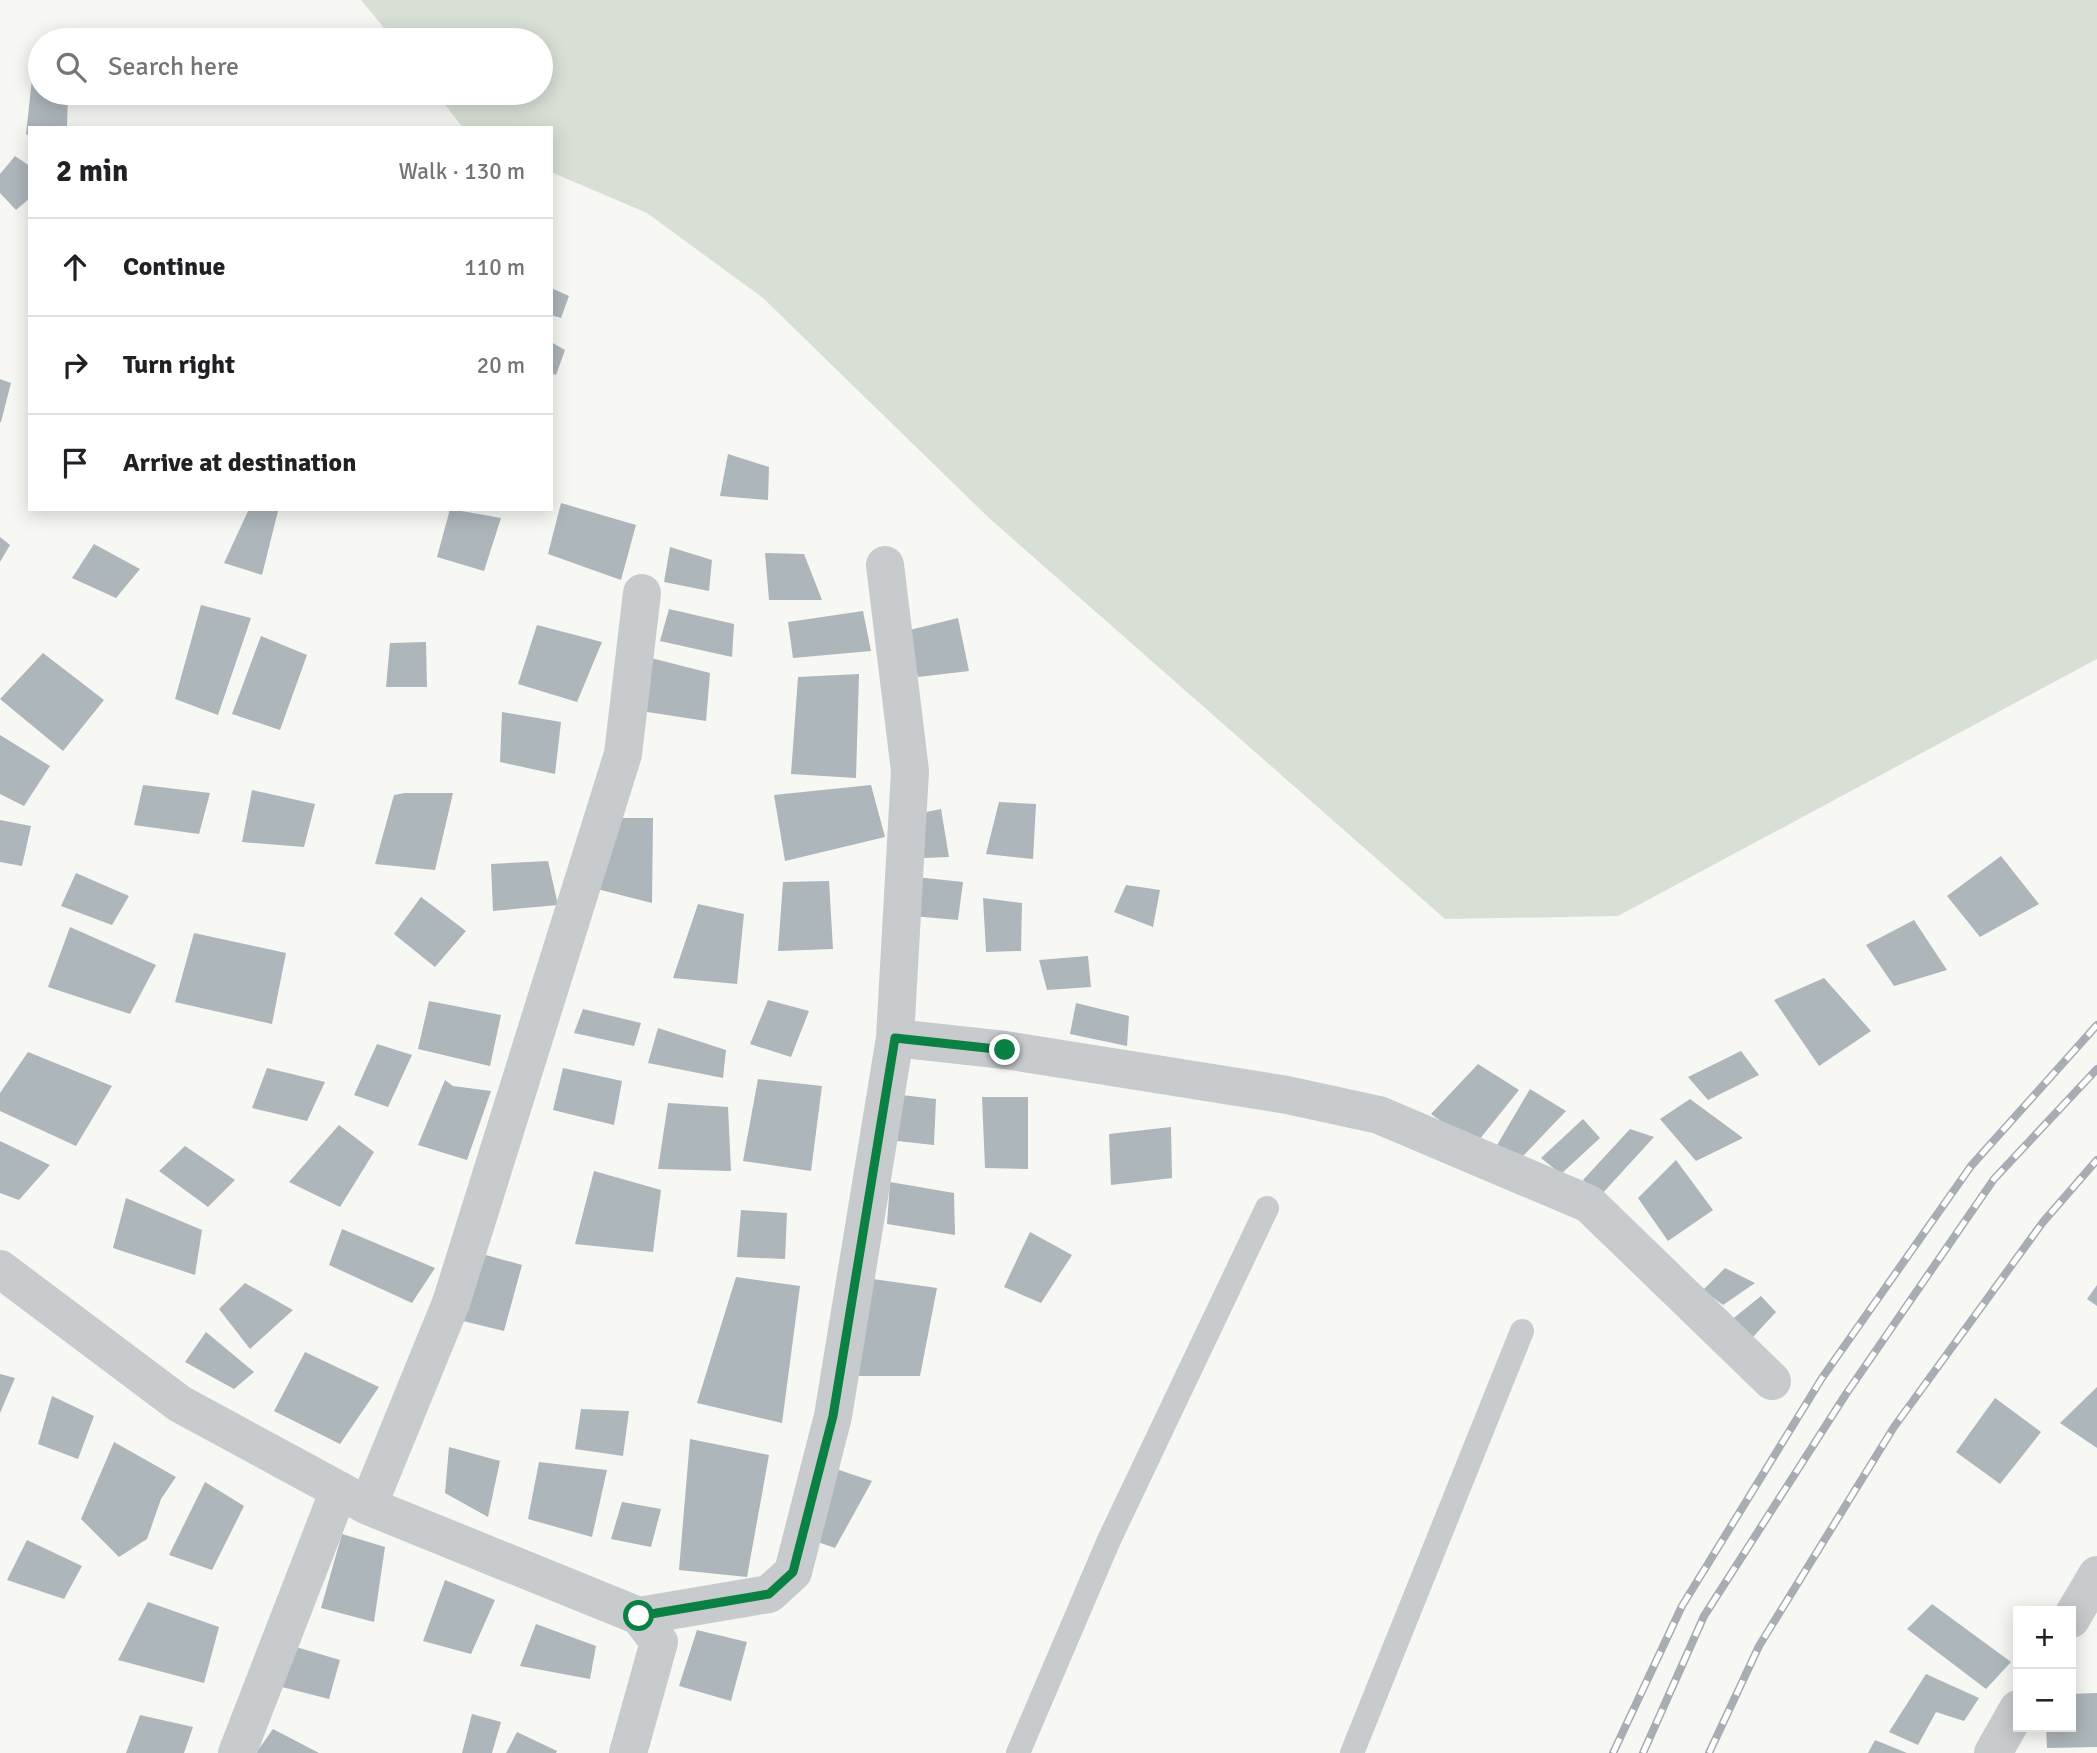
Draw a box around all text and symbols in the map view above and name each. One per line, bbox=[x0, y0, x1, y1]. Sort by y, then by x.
search box bbox=[28, 28, 553, 105]
icon: search bbox=[52, 48, 90, 86]
text: Search here bbox=[108, 51, 239, 83]
text: 2 min bbox=[56, 153, 128, 190]
text: Walk · 130 m bbox=[399, 157, 525, 186]
icon: ahead bbox=[56, 248, 94, 286]
text: Continue bbox=[123, 251, 225, 283]
text: 110 m bbox=[464, 253, 525, 282]
icon: right bbox=[56, 346, 94, 384]
text: Turn right bbox=[123, 349, 235, 381]
text: 20 m bbox=[477, 351, 525, 380]
icon: arrive bbox=[56, 444, 94, 482]
text: Arrive at destination bbox=[123, 447, 356, 479]
route end bbox=[989, 1034, 1020, 1065]
route start bbox=[623, 1600, 654, 1631]
map controls bbox=[2013, 1606, 2076, 1732]
button: + bbox=[2013, 1606, 2076, 1669]
button: − bbox=[2013, 1669, 2076, 1732]

